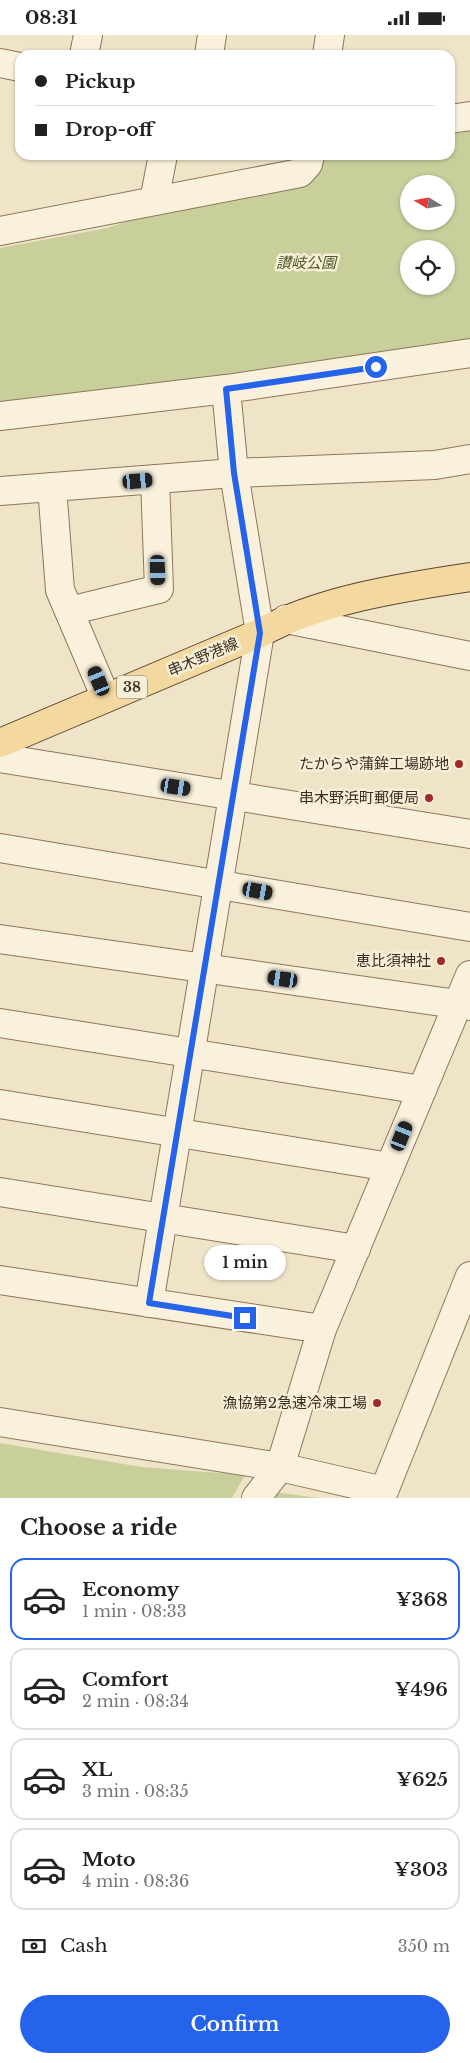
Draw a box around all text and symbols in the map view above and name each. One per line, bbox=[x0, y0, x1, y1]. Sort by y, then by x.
text: 08:31 bbox=[25, 6, 77, 29]
text: Pickup bbox=[65, 70, 136, 93]
text: Drop-off bbox=[65, 118, 154, 141]
north arrow bbox=[400, 175, 455, 230]
map controls bbox=[400, 175, 455, 295]
button: locate bbox=[400, 240, 455, 295]
park label: 讃岐公園 bbox=[276, 253, 338, 272]
route start bbox=[365, 356, 387, 378]
car bbox=[122, 472, 153, 490]
car bbox=[149, 555, 166, 585]
street label: 串木野港線 bbox=[165, 633, 241, 680]
car bbox=[86, 664, 111, 698]
road number: 38 bbox=[117, 675, 147, 699]
place label: たからや蒲鉾工場跡地 bbox=[299, 754, 449, 773]
marker: たからや蒲鉾工場跡地 bbox=[453, 758, 465, 770]
car bbox=[160, 777, 191, 797]
place label: 串木野浜町郵便局 bbox=[299, 788, 419, 807]
marker: 串木野浜町郵便局 bbox=[423, 792, 435, 804]
car bbox=[241, 881, 274, 901]
place label: 恵比須神社 bbox=[356, 951, 431, 970]
marker: 恵比須神社 bbox=[435, 955, 447, 967]
car bbox=[267, 969, 298, 989]
car bbox=[389, 1119, 414, 1153]
callout: 1 min bbox=[204, 1245, 286, 1281]
text: 1 min bbox=[222, 1252, 268, 1272]
route end bbox=[234, 1307, 256, 1329]
place label: 漁協第2急速冷凍工場 bbox=[223, 1393, 367, 1412]
marker: 漁協第2急速冷凍工場 bbox=[371, 1397, 383, 1409]
text: Choose a ride bbox=[20, 1514, 177, 1541]
icon: car bbox=[22, 1577, 67, 1622]
text: Economy bbox=[82, 1578, 179, 1601]
text: ¥368 bbox=[396, 1588, 448, 1611]
text: 1 min · 08:33 bbox=[82, 1601, 187, 1621]
icon: car bbox=[22, 1667, 67, 1712]
text: Comfort bbox=[82, 1668, 169, 1691]
text: ¥496 bbox=[395, 1678, 448, 1701]
text: 2 min · 08:34 bbox=[82, 1691, 189, 1711]
icon: car bbox=[22, 1757, 67, 1802]
text: XL bbox=[82, 1758, 112, 1781]
text: ¥625 bbox=[396, 1768, 448, 1791]
text: 3 min · 08:35 bbox=[82, 1781, 188, 1801]
icon: car bbox=[22, 1847, 67, 1892]
text: Moto bbox=[82, 1848, 136, 1871]
text: ¥303 bbox=[394, 1858, 448, 1881]
text: 4 min · 08:36 bbox=[82, 1871, 189, 1891]
icon: cash bbox=[20, 1932, 48, 1960]
text: Cash bbox=[60, 1934, 107, 1957]
text: 350 m bbox=[398, 1936, 450, 1956]
button: Confirm bbox=[20, 1995, 450, 2053]

